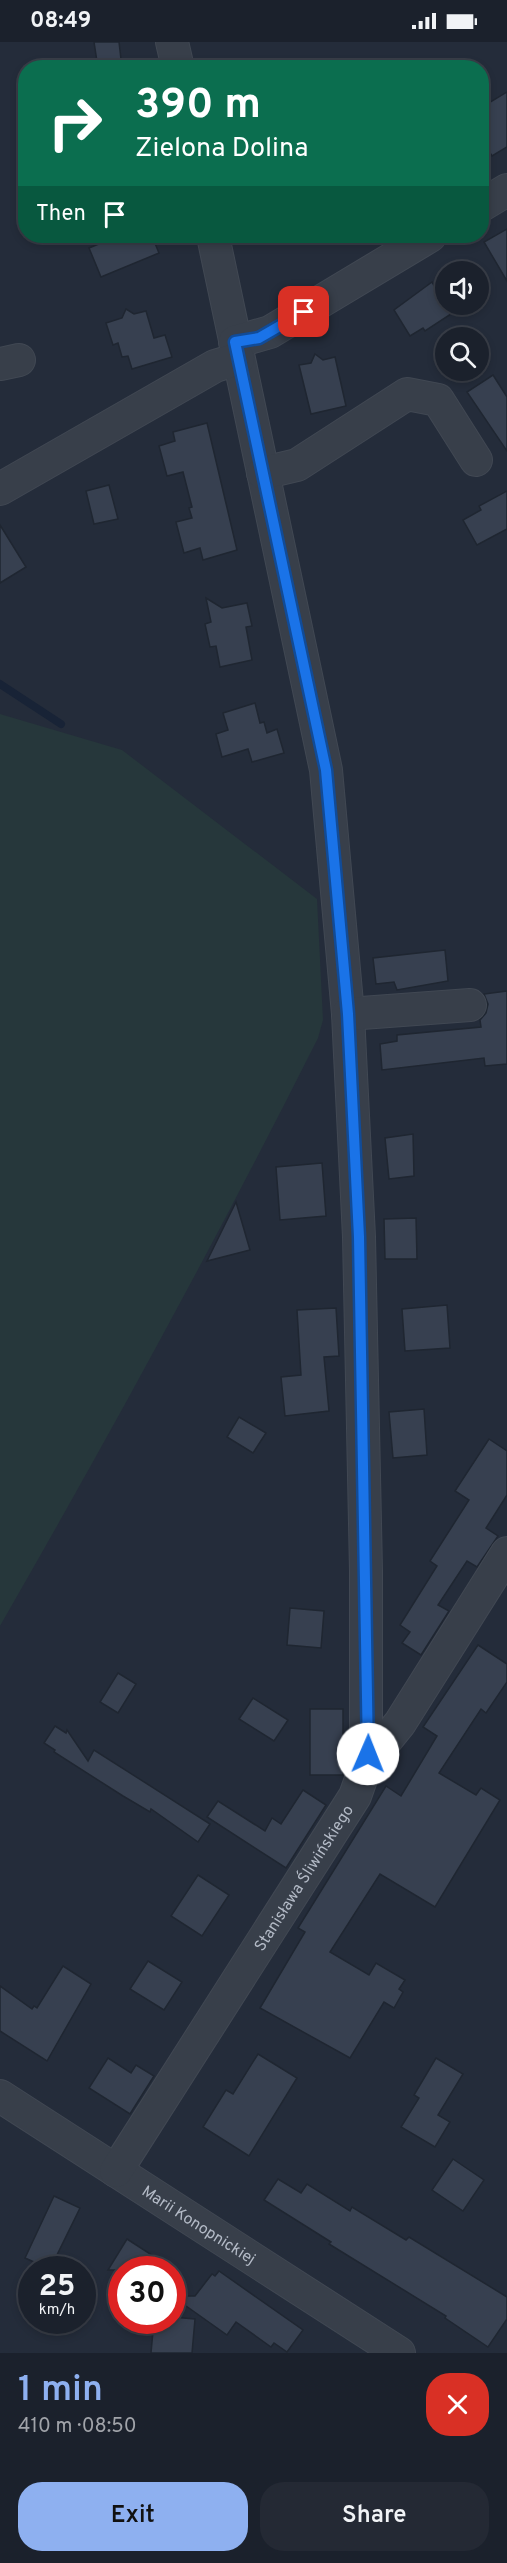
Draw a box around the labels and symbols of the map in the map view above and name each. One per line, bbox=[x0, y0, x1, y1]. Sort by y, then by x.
pin bbox=[278, 286, 329, 337]
position arrow bbox=[336, 1722, 400, 1786]
street label: Stanisława Śliwińskiego bbox=[251, 1802, 359, 1956]
street label: Marii Konopnickiej bbox=[137, 2182, 259, 2270]
speed limit sign: 30 bbox=[108, 2256, 186, 2334]

